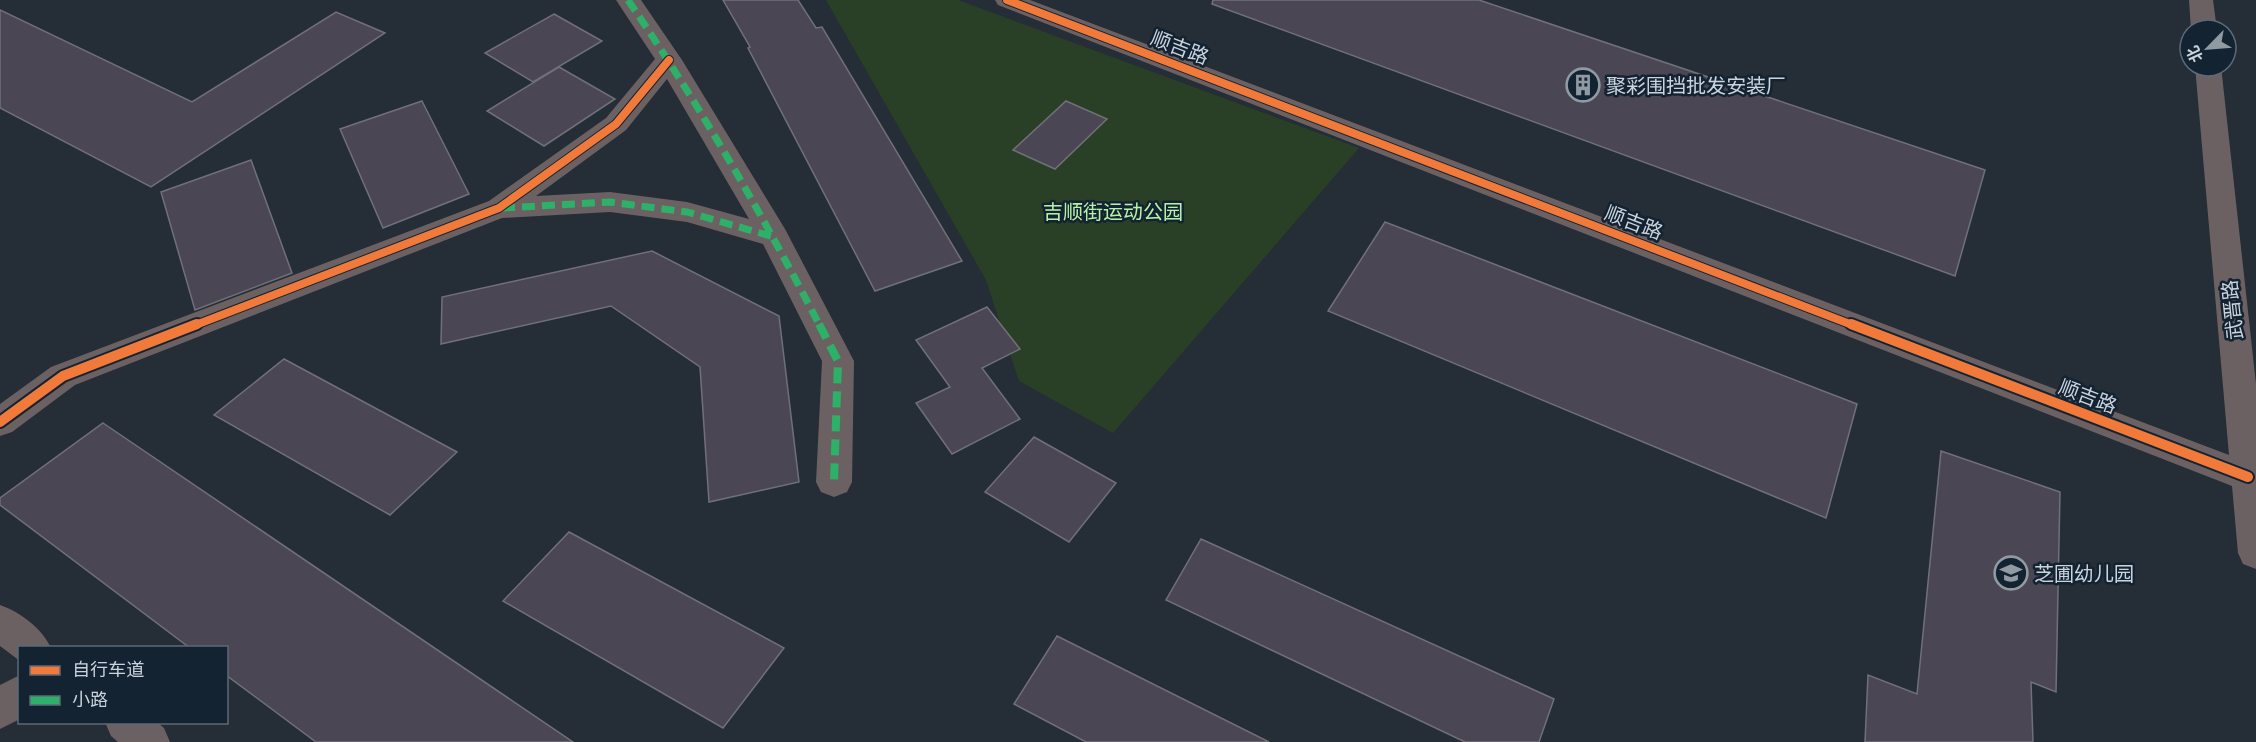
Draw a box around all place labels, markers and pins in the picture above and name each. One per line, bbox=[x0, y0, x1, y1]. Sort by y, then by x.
building icon: 聚彩围挡批发安装厂 bbox=[1565, 67, 1601, 103]
place label: 聚彩围挡批发安装厂 bbox=[1606, 74, 1786, 97]
school or university icon: 芝圃幼儿园 bbox=[1993, 555, 2029, 591]
place label: 芝圃幼儿园 bbox=[2034, 562, 2134, 585]

